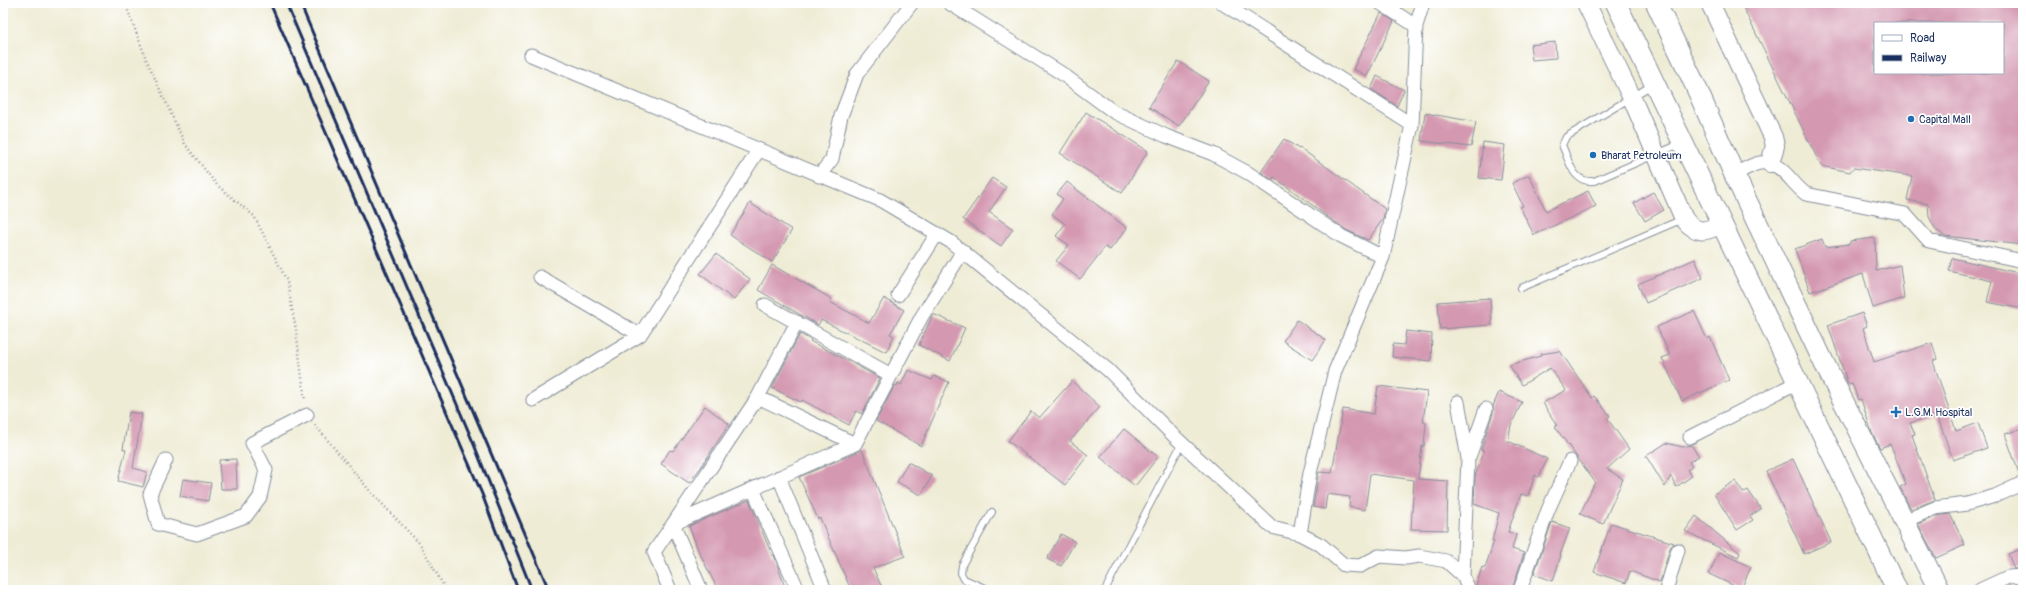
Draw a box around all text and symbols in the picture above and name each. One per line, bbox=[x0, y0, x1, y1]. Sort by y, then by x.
legend bbox=[1874, 22, 2004, 74]
text: Road bbox=[1910, 31, 1935, 46]
text: Railway bbox=[1910, 51, 1946, 66]
place label: Capital Mall bbox=[1919, 113, 1971, 126]
marker: Capital Mall bbox=[1906, 114, 1916, 124]
place label: Bharat Petroleum bbox=[1601, 149, 1682, 162]
marker: Bharat Petroleum bbox=[1588, 150, 1598, 160]
marker: L.G.M. Hospital bbox=[1890, 406, 1902, 418]
place label: L.G.M. Hospital bbox=[1905, 406, 1972, 419]

